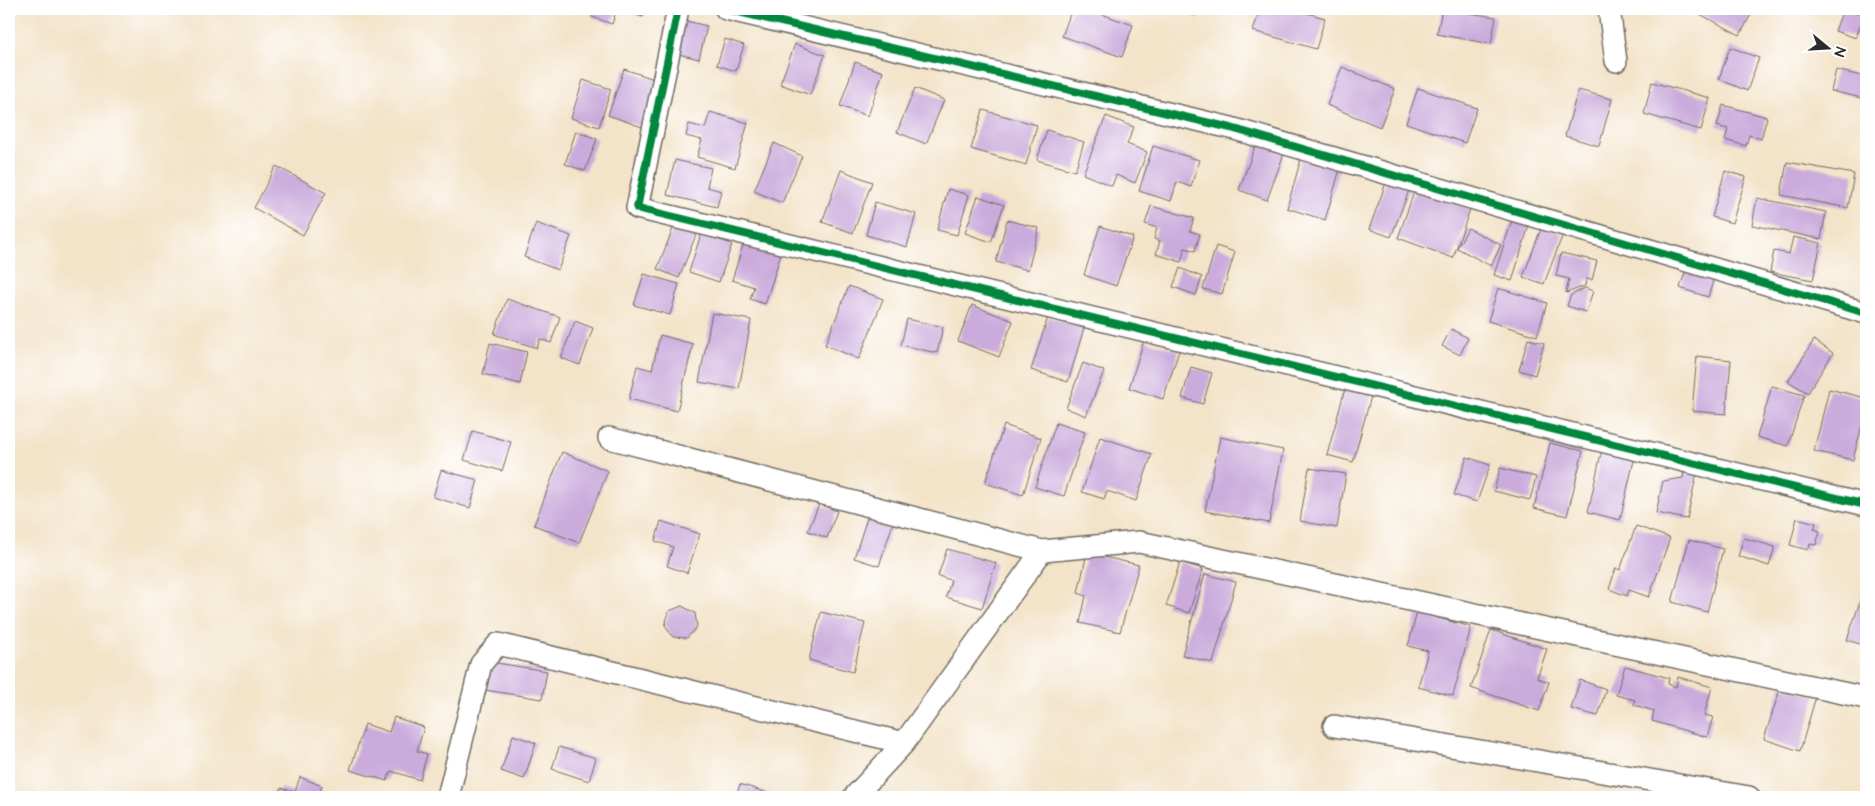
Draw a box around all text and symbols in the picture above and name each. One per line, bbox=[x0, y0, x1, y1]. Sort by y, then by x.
north arrow bbox=[1802, 22, 1852, 72]
text: N bbox=[1828, 44, 1850, 59]

